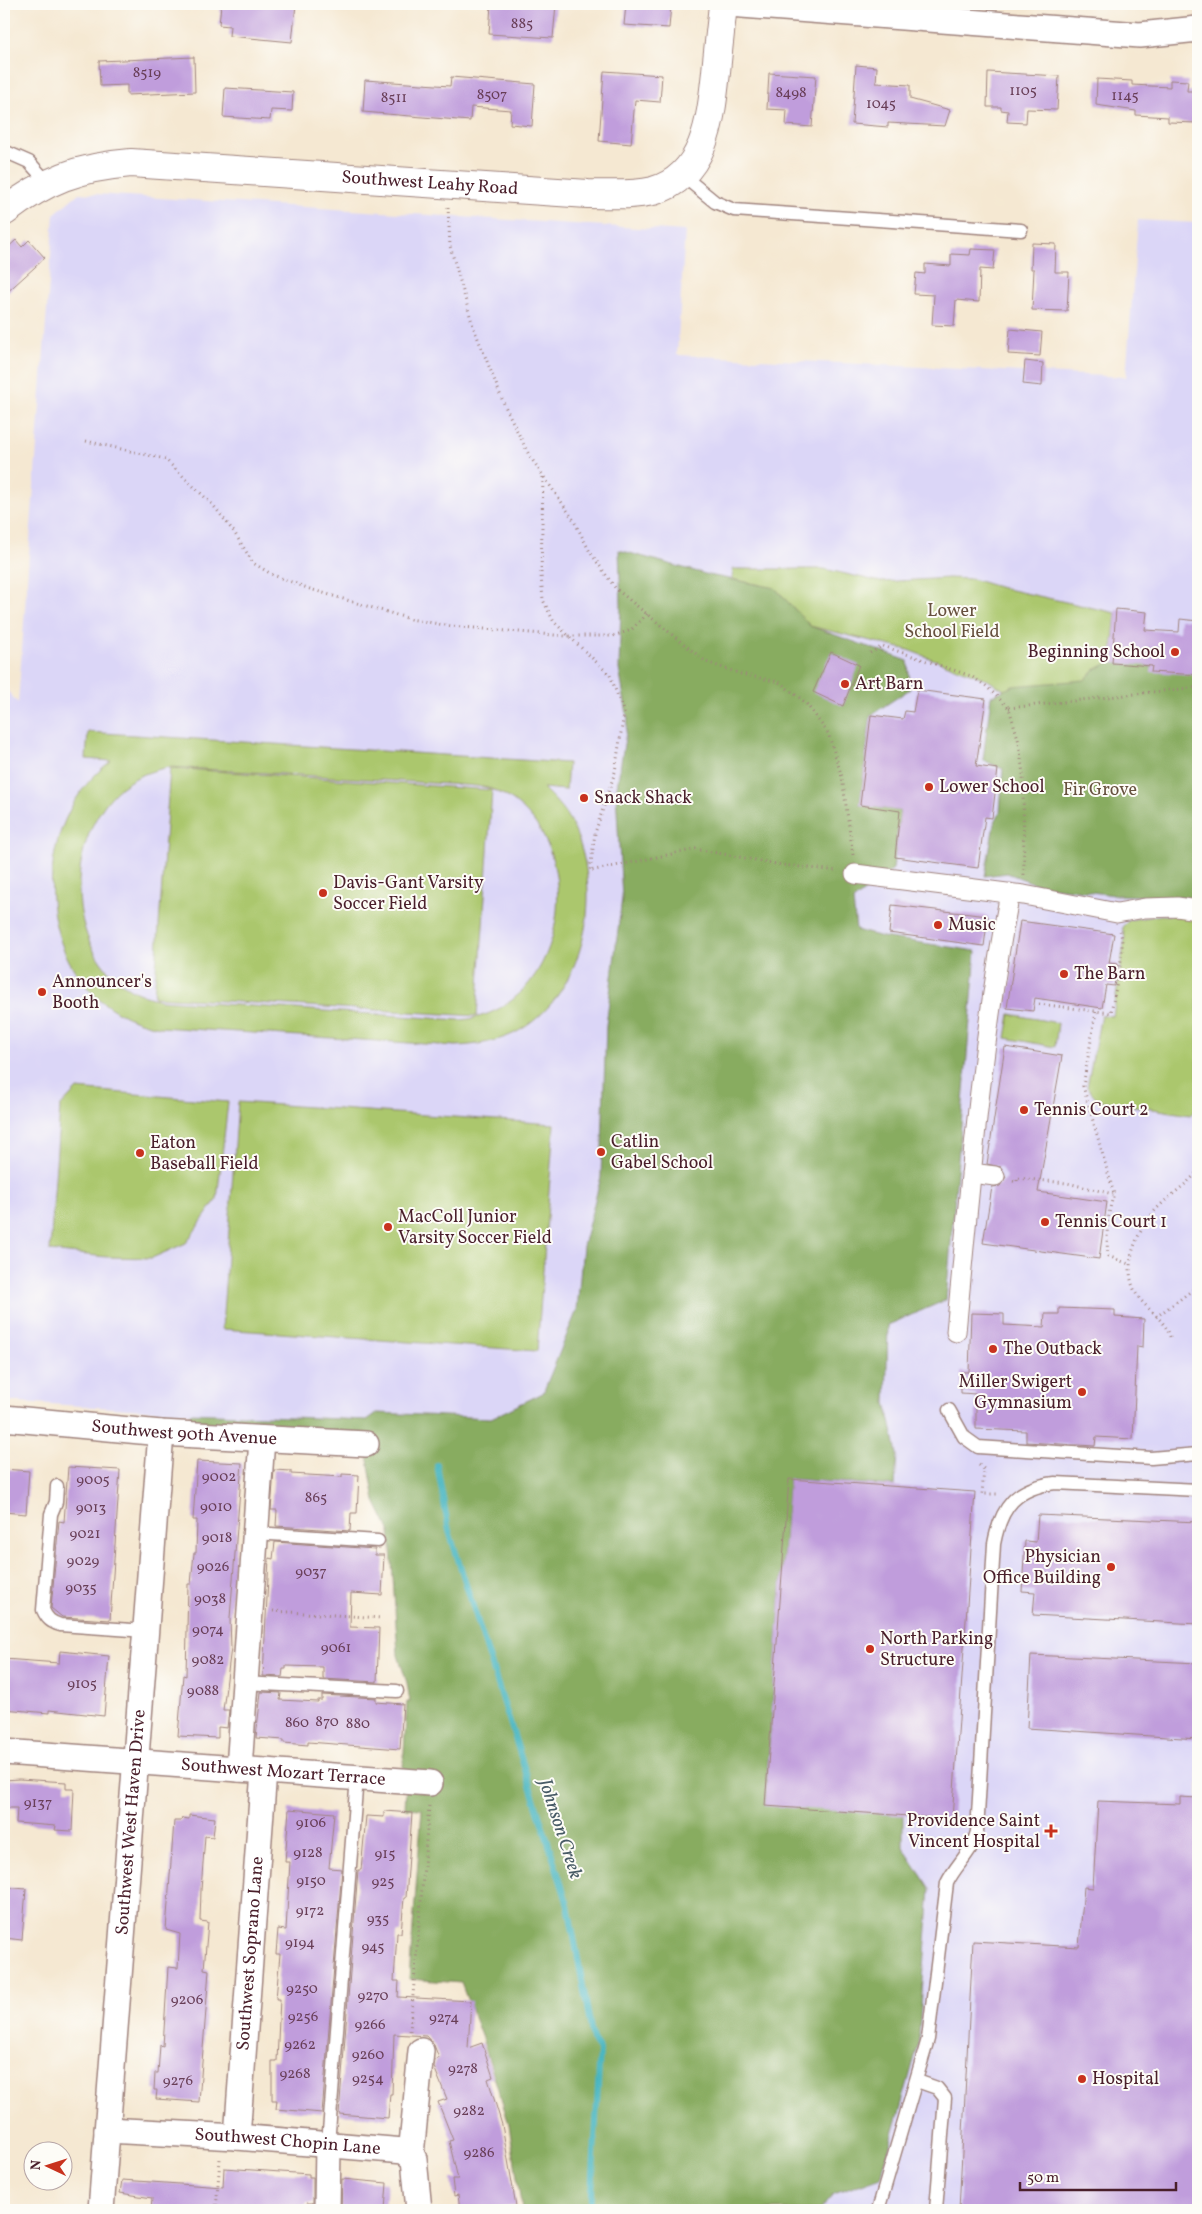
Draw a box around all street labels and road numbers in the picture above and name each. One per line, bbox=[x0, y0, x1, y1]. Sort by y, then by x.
street label: Southwest Leahy Road bbox=[341, 165, 519, 202]
street label: Southwest 90th Avenue bbox=[90, 1414, 278, 1452]
street label: Southwest West Haven Drive bbox=[110, 1708, 152, 1936]
street label: Southwest Mozart Terrace bbox=[180, 1752, 387, 1792]
street label: Southwest Soprano Lane bbox=[231, 1856, 270, 2051]
street label: Southwest Chopin Lane bbox=[194, 2122, 382, 2161]

